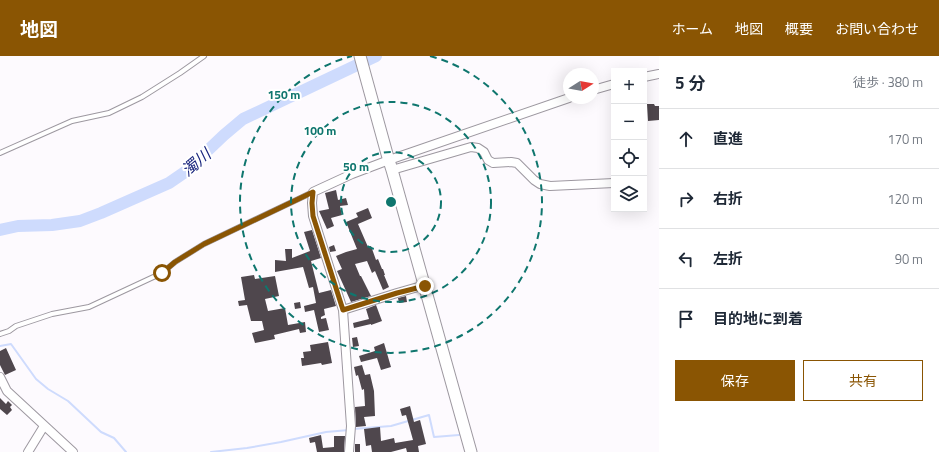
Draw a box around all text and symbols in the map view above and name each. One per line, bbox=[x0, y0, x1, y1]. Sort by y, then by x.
text: 地図 bbox=[20, 14, 58, 43]
text: ホーム bbox=[671, 18, 713, 39]
text: 地図 bbox=[735, 18, 763, 39]
text: 概要 bbox=[785, 18, 813, 39]
text: お問い合わせ bbox=[835, 18, 919, 39]
north arrow bbox=[563, 68, 599, 104]
map controls bbox=[611, 68, 647, 212]
button: + bbox=[611, 68, 647, 104]
text: 5 分 bbox=[675, 70, 705, 96]
text: 徒歩 · 380 m bbox=[853, 72, 923, 92]
text: 150 m bbox=[268, 85, 300, 104]
button: − bbox=[611, 104, 647, 140]
text: 100 m bbox=[304, 121, 336, 140]
text: 直進 bbox=[713, 127, 743, 150]
icon: ahead bbox=[675, 128, 697, 150]
text: 170 m bbox=[887, 129, 923, 149]
button: locate bbox=[611, 140, 647, 176]
water label: 濁川 bbox=[176, 141, 217, 181]
text: 50 m bbox=[343, 157, 369, 176]
button: layers bbox=[611, 176, 647, 212]
text: 右折 bbox=[713, 187, 743, 210]
icon: right bbox=[675, 188, 697, 210]
text: 120 m bbox=[887, 189, 923, 209]
centre of rings bbox=[384, 195, 398, 209]
text: 左折 bbox=[713, 247, 743, 270]
icon: left bbox=[675, 248, 697, 270]
text: 90 m bbox=[895, 249, 923, 269]
route start bbox=[153, 264, 171, 282]
route end bbox=[416, 277, 434, 295]
text: 目的地に到着 bbox=[713, 307, 803, 330]
icon: arrive bbox=[675, 308, 697, 330]
button: 保存 bbox=[675, 360, 795, 401]
button: 共有 bbox=[803, 360, 923, 401]

